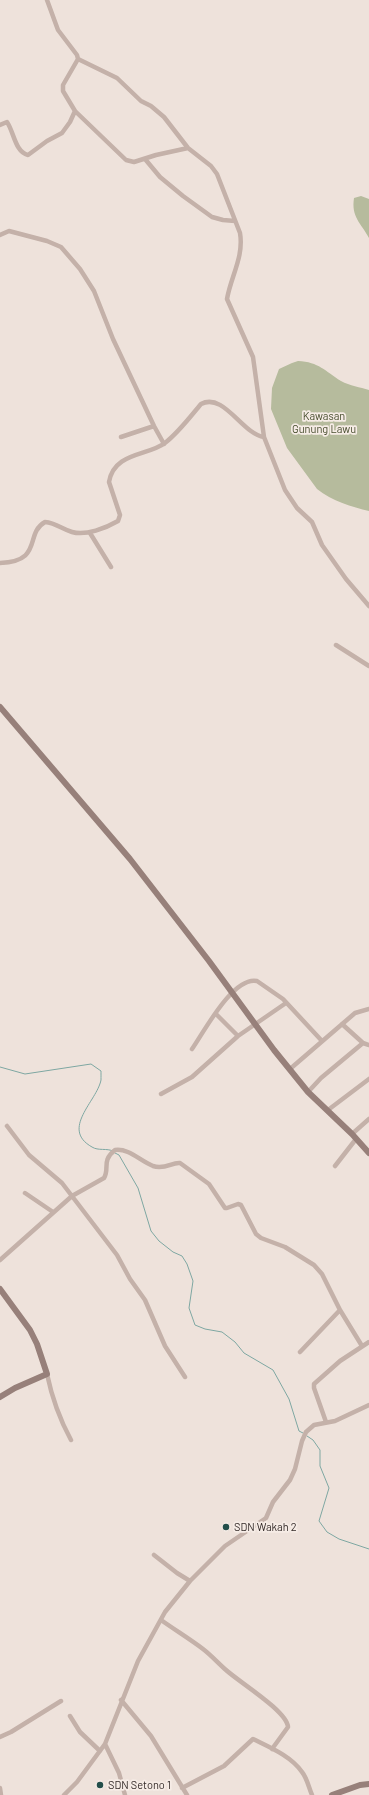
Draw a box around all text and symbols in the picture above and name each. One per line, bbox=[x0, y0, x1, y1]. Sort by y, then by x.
park label: Kawasan Gunung Lawu bbox=[292, 409, 356, 435]
place label: SDN Wakah 2 bbox=[234, 1520, 297, 1534]
marker: SDN Wakah 2 bbox=[221, 1522, 231, 1532]
place label: SDN Setono 1 bbox=[108, 1778, 171, 1792]
marker: SDN Setono 1 bbox=[95, 1780, 105, 1790]

